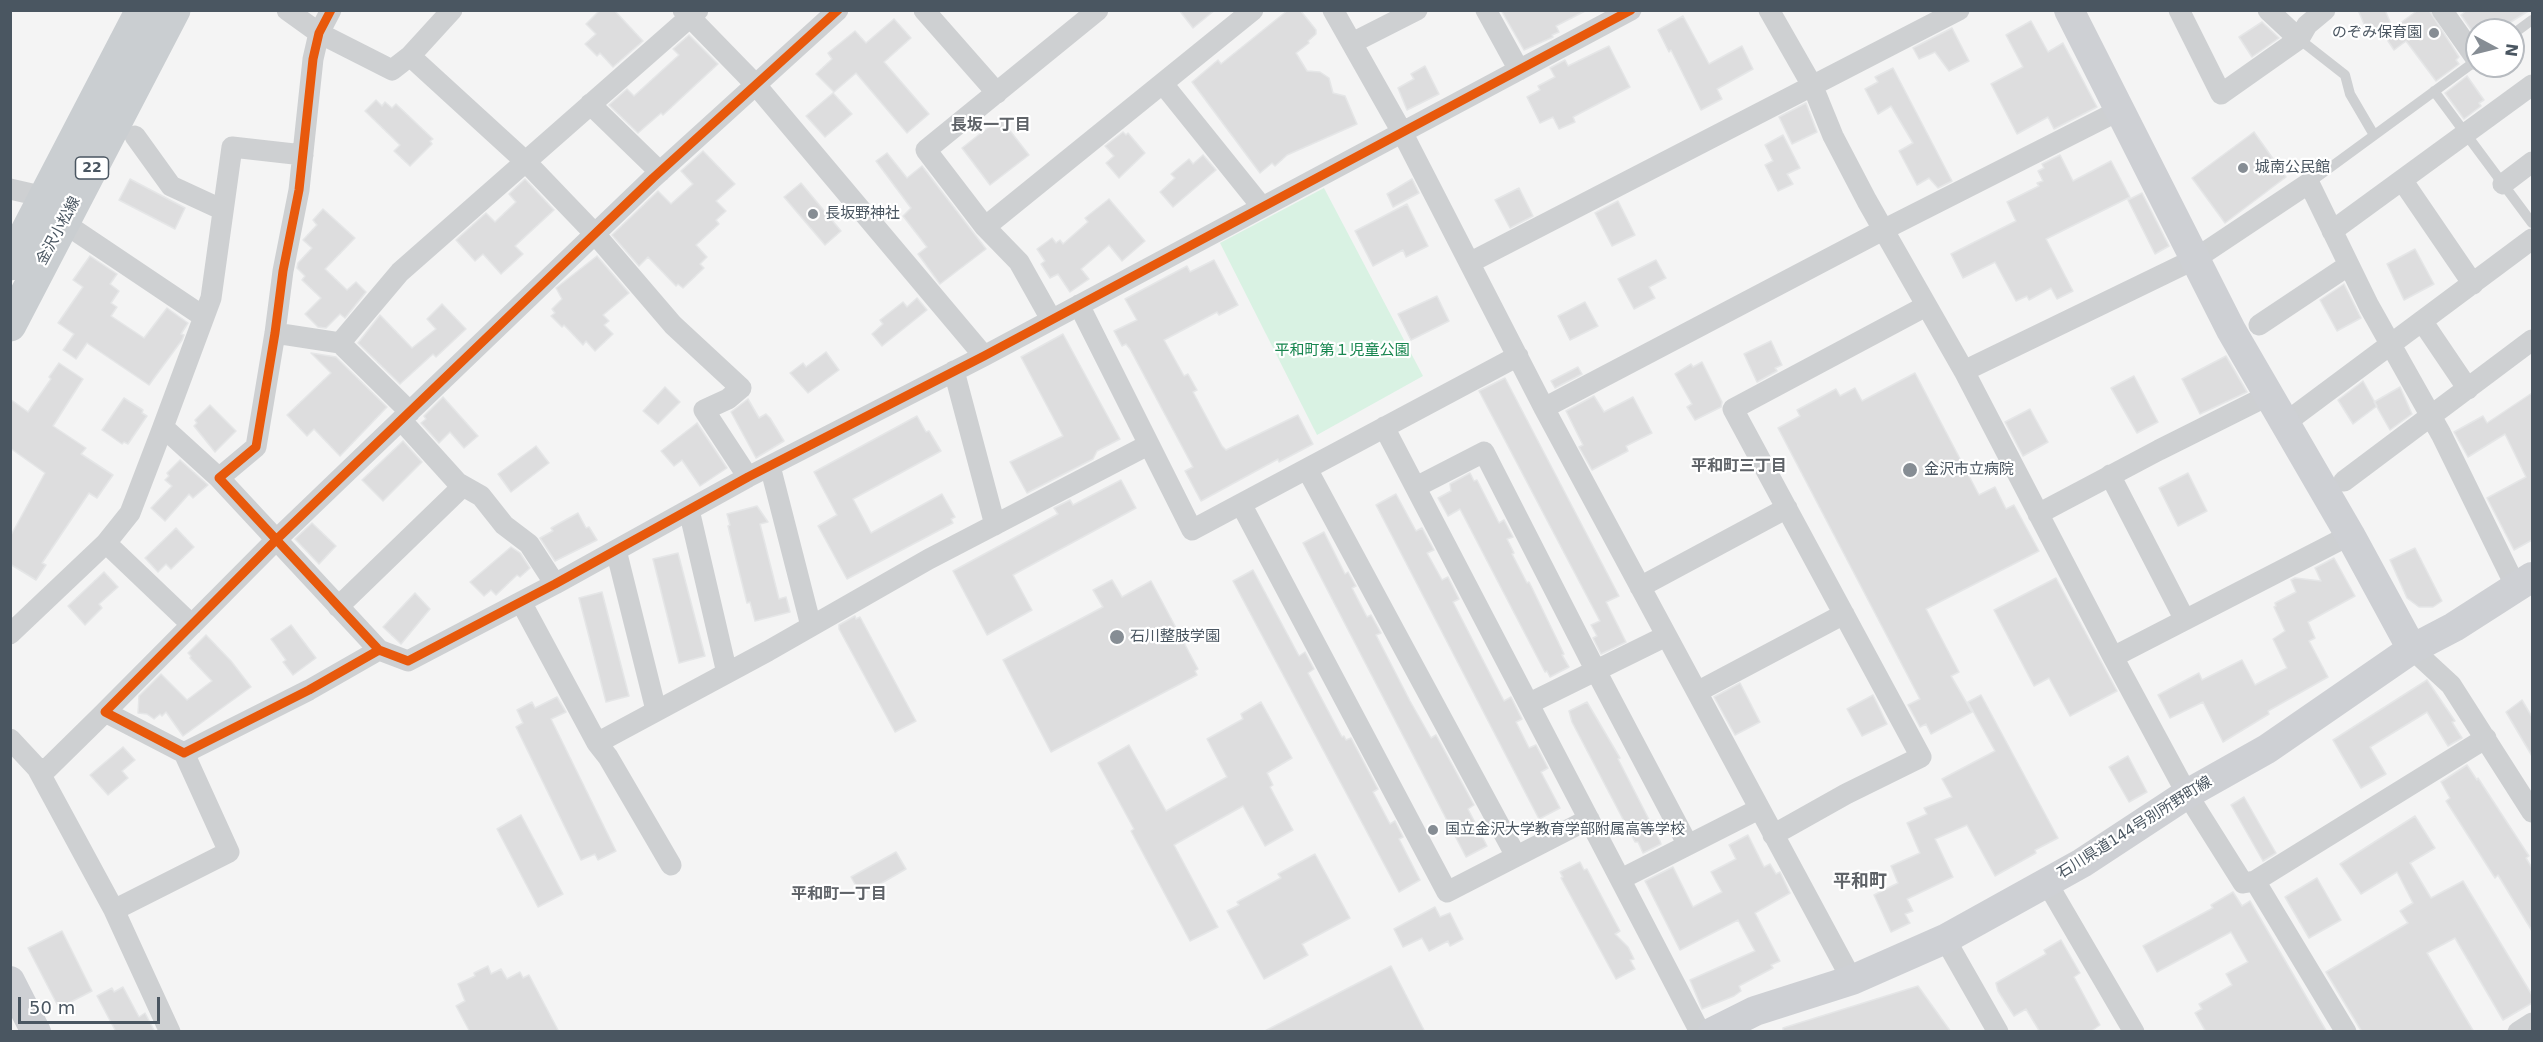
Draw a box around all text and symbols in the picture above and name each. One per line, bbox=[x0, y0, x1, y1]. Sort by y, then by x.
north arrow bbox=[2465, 18, 2525, 78]
place label: のぞみ保育園 bbox=[2332, 24, 2422, 42]
marker: のぞみ保育園 bbox=[2427, 26, 2441, 40]
text: N bbox=[2501, 42, 2522, 58]
district label: 長坂一丁目 bbox=[951, 116, 1031, 136]
road number: 22 bbox=[76, 157, 109, 179]
place label: 城南公民館 bbox=[2255, 159, 2330, 177]
marker: 城南公民館 bbox=[2236, 161, 2250, 175]
street label: 金沢小松線 bbox=[33, 194, 85, 268]
place label: 長坂野神社 bbox=[825, 205, 900, 223]
marker: 長坂野神社 bbox=[806, 207, 820, 221]
park label: 平和町第１児童公園 bbox=[1275, 342, 1409, 360]
district label: 平和町三丁目 bbox=[1691, 457, 1787, 477]
marker: 金沢市立病院 bbox=[1901, 461, 1919, 479]
place label: 金沢市立病院 bbox=[1924, 461, 2014, 479]
marker: 石川整肢学園 bbox=[1108, 628, 1126, 646]
place label: 石川整肢学園 bbox=[1130, 628, 1220, 646]
street label: 石川県道144号別所野町線 bbox=[2054, 773, 2216, 883]
place label: 国立金沢大学教育学部附属高等学校 bbox=[1445, 821, 1685, 839]
marker: 国立金沢大学教育学部附属高等学校 bbox=[1426, 823, 1440, 837]
district label: 平和町 bbox=[1833, 871, 1887, 893]
district label: 平和町一丁目 bbox=[791, 885, 887, 905]
scale bar bbox=[21, 985, 164, 1023]
text: 50 m bbox=[29, 997, 75, 1018]

